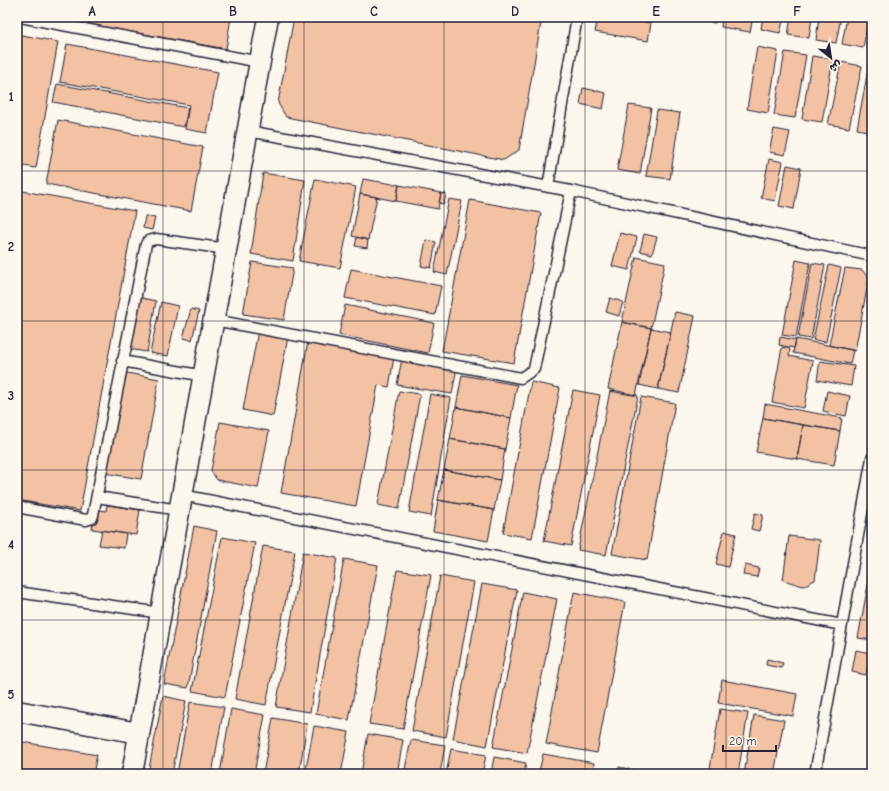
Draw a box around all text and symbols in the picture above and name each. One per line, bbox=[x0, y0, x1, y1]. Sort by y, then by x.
text: A bbox=[88, 4, 96, 19]
text: B bbox=[229, 4, 237, 19]
text: C bbox=[370, 4, 378, 19]
text: D bbox=[511, 4, 519, 19]
text: E bbox=[652, 4, 660, 19]
text: F bbox=[793, 4, 801, 19]
north arrow bbox=[811, 38, 851, 78]
text: ش bbox=[827, 58, 844, 75]
text: 1 bbox=[8, 89, 14, 104]
text: 2 bbox=[8, 239, 14, 254]
text: 3 bbox=[8, 388, 14, 403]
text: 4 bbox=[8, 537, 14, 552]
text: 5 bbox=[8, 687, 15, 702]
scale bar bbox=[723, 727, 776, 753]
text: 20 m bbox=[729, 734, 757, 748]

